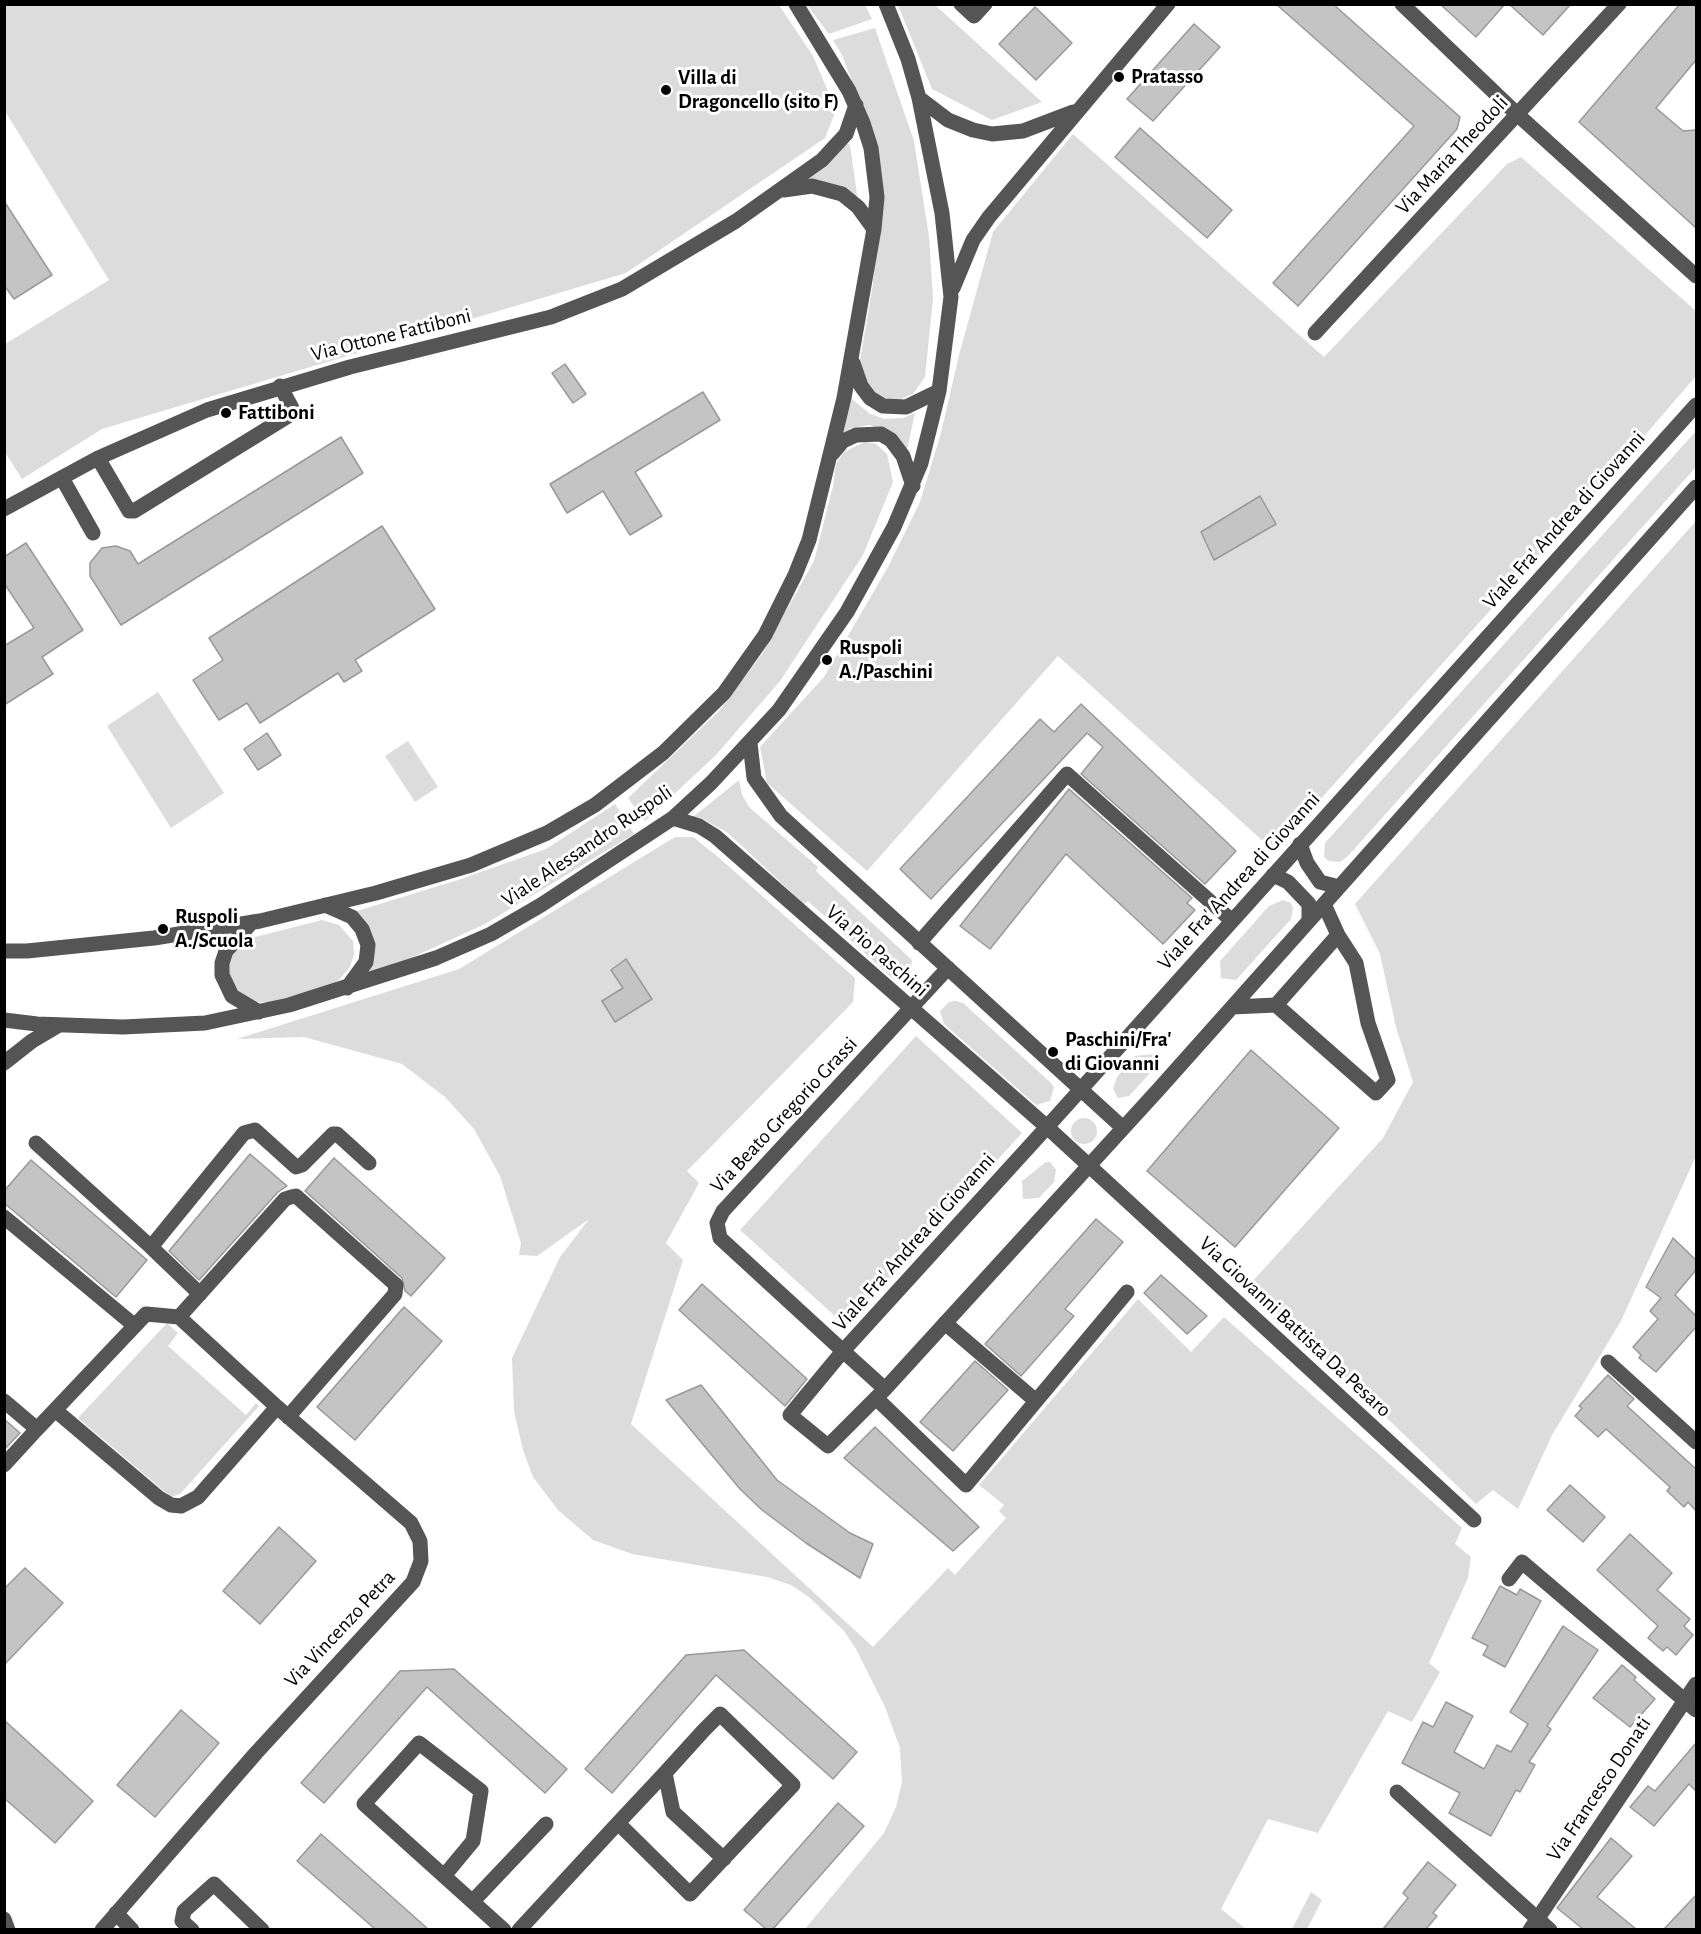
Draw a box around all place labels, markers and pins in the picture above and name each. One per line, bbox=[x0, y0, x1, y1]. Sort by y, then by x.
place label: Pratasso bbox=[1131, 64, 1203, 90]
place label: Villa di Dragoncello (sito F) bbox=[678, 65, 839, 115]
marker: Pratasso bbox=[1112, 70, 1126, 84]
marker: Villa di Dragoncello (sito F) bbox=[659, 83, 673, 97]
place label: Fattiboni bbox=[238, 400, 315, 426]
marker: Fattiboni bbox=[219, 406, 233, 420]
place label: Ruspoli A./Paschini bbox=[839, 635, 933, 685]
marker: Ruspoli A./Paschini bbox=[820, 653, 834, 667]
place label: Ruspoli A./Scuola bbox=[175, 904, 254, 954]
marker: Ruspoli A./Scuola bbox=[156, 922, 170, 936]
place label: Paschini/Fra' di Giovanni bbox=[1065, 1027, 1171, 1077]
marker: Paschini/Fra' di Giovanni bbox=[1046, 1045, 1060, 1059]

